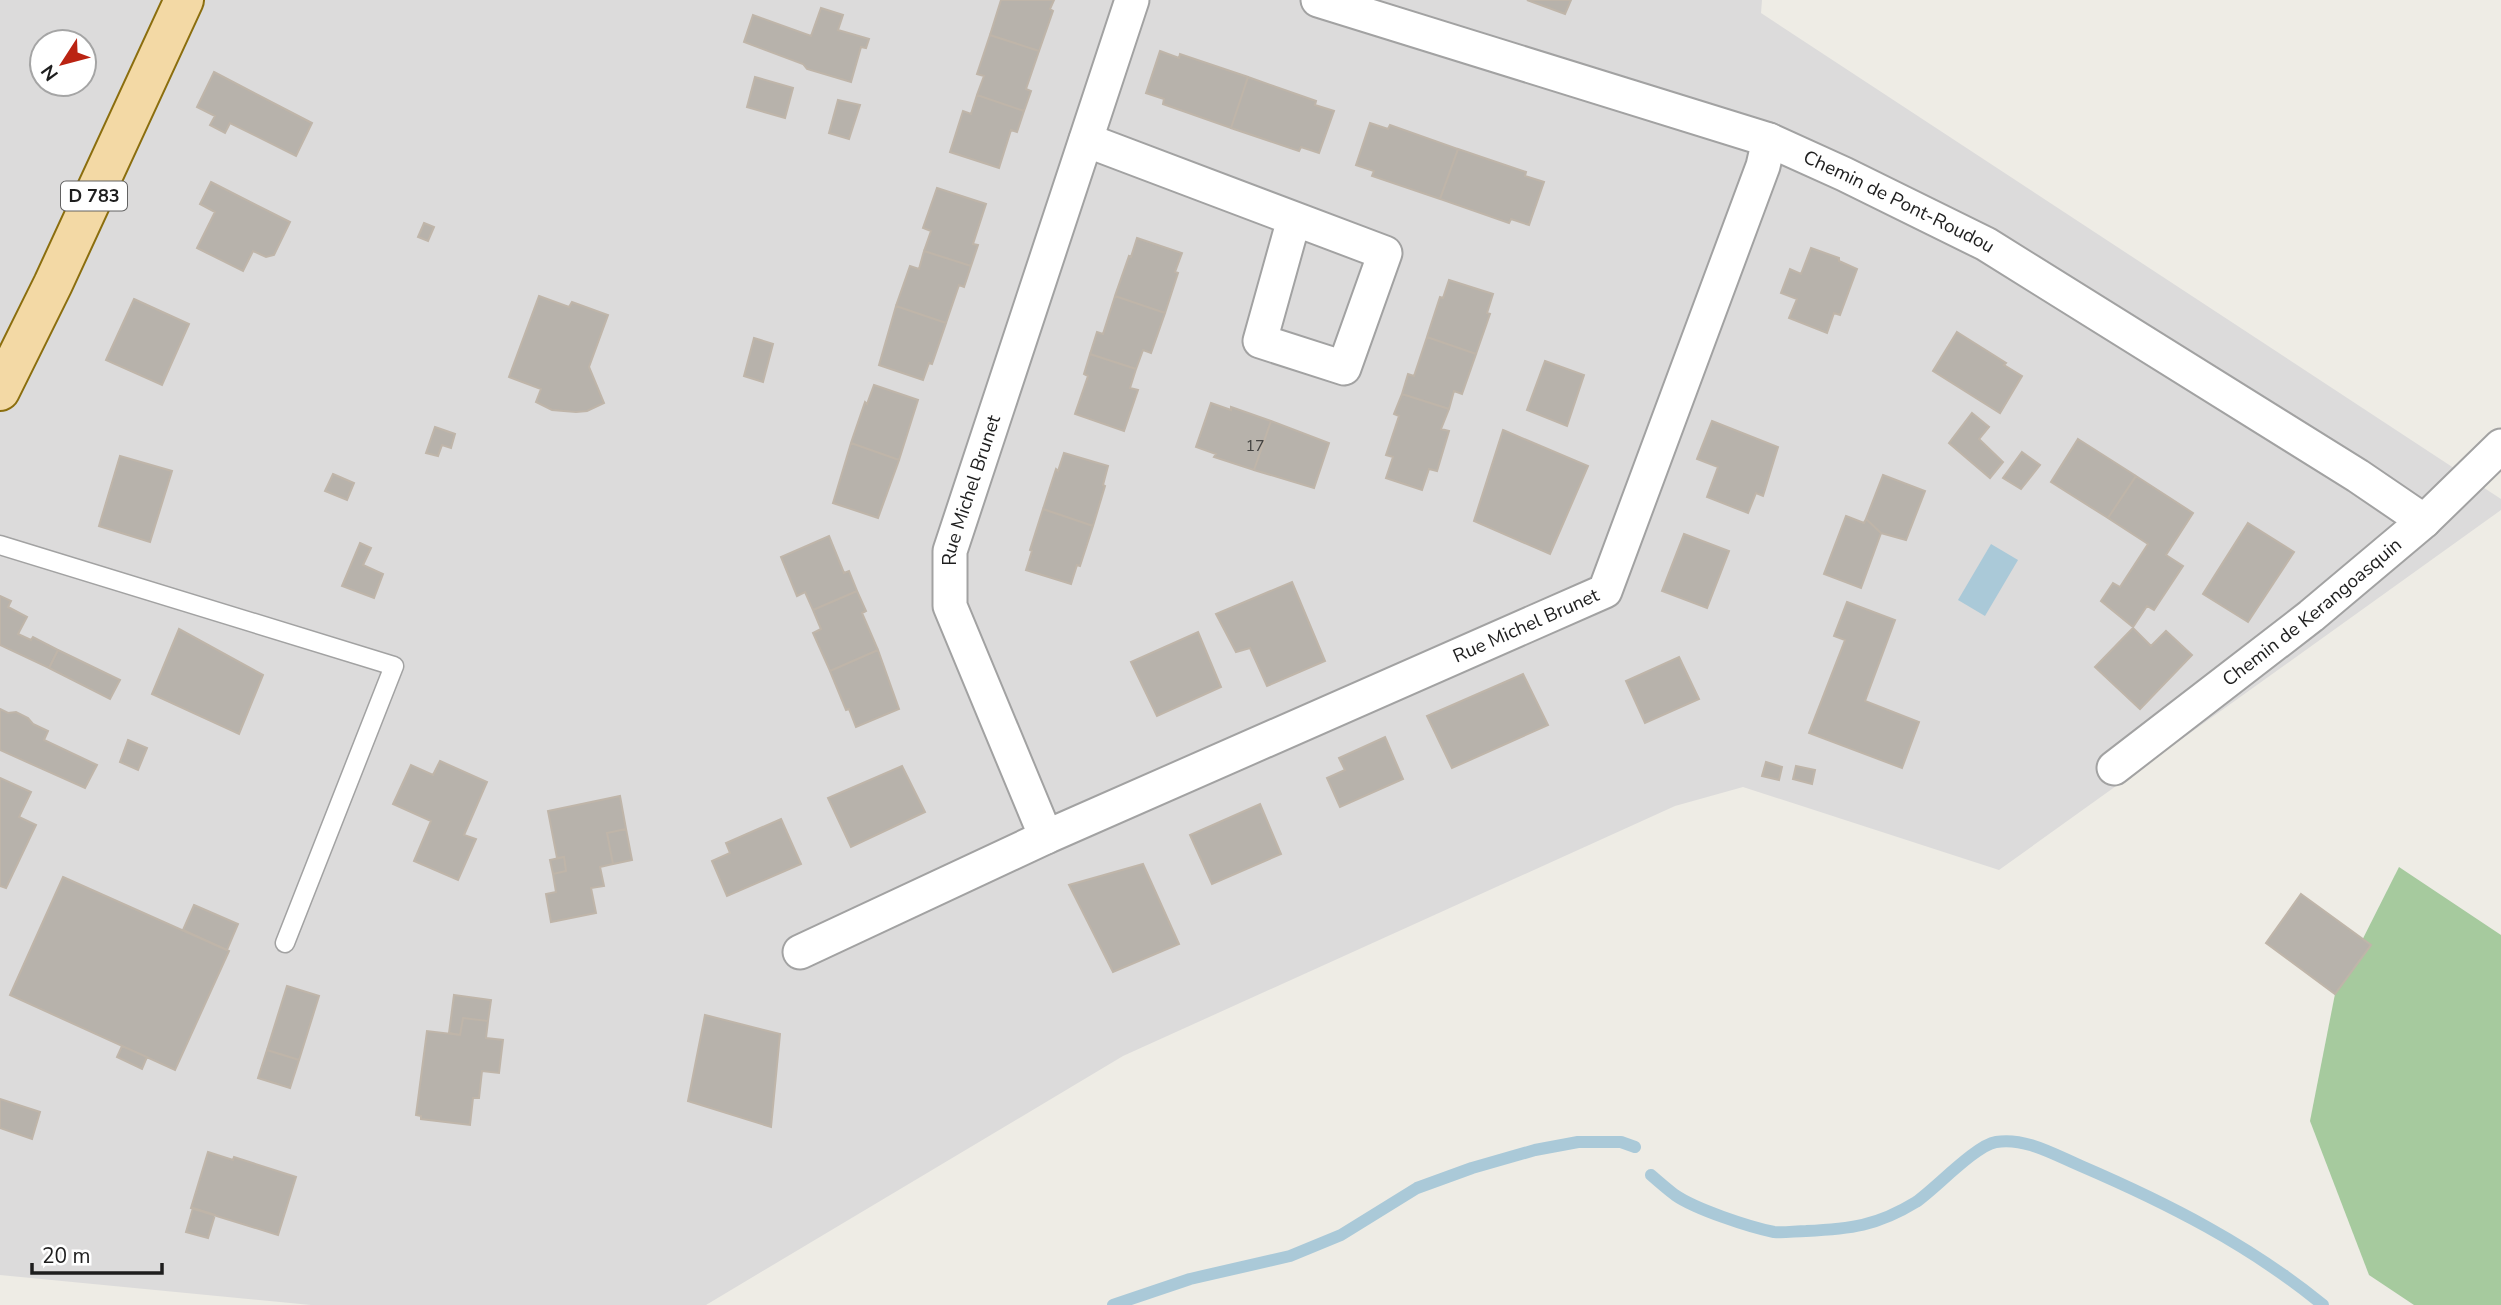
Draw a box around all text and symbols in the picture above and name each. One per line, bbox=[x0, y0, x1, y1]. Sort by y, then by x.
north arrow bbox=[28, 28, 98, 98]
text: N bbox=[35, 59, 65, 86]
street label: Chemin de Pont-Roudou bbox=[1799, 144, 2000, 259]
road number: D 783 bbox=[61, 182, 127, 210]
street label: Rue Michel Brunet bbox=[937, 411, 1007, 566]
house number: 17 bbox=[1245, 435, 1265, 457]
street label: Chemin de Kerangoasquin bbox=[2217, 532, 2407, 693]
street label: Rue Michel Brunet bbox=[1449, 582, 1604, 669]
scale bar bbox=[32, 1232, 161, 1276]
text: 20 m bbox=[42, 1242, 91, 1270]

